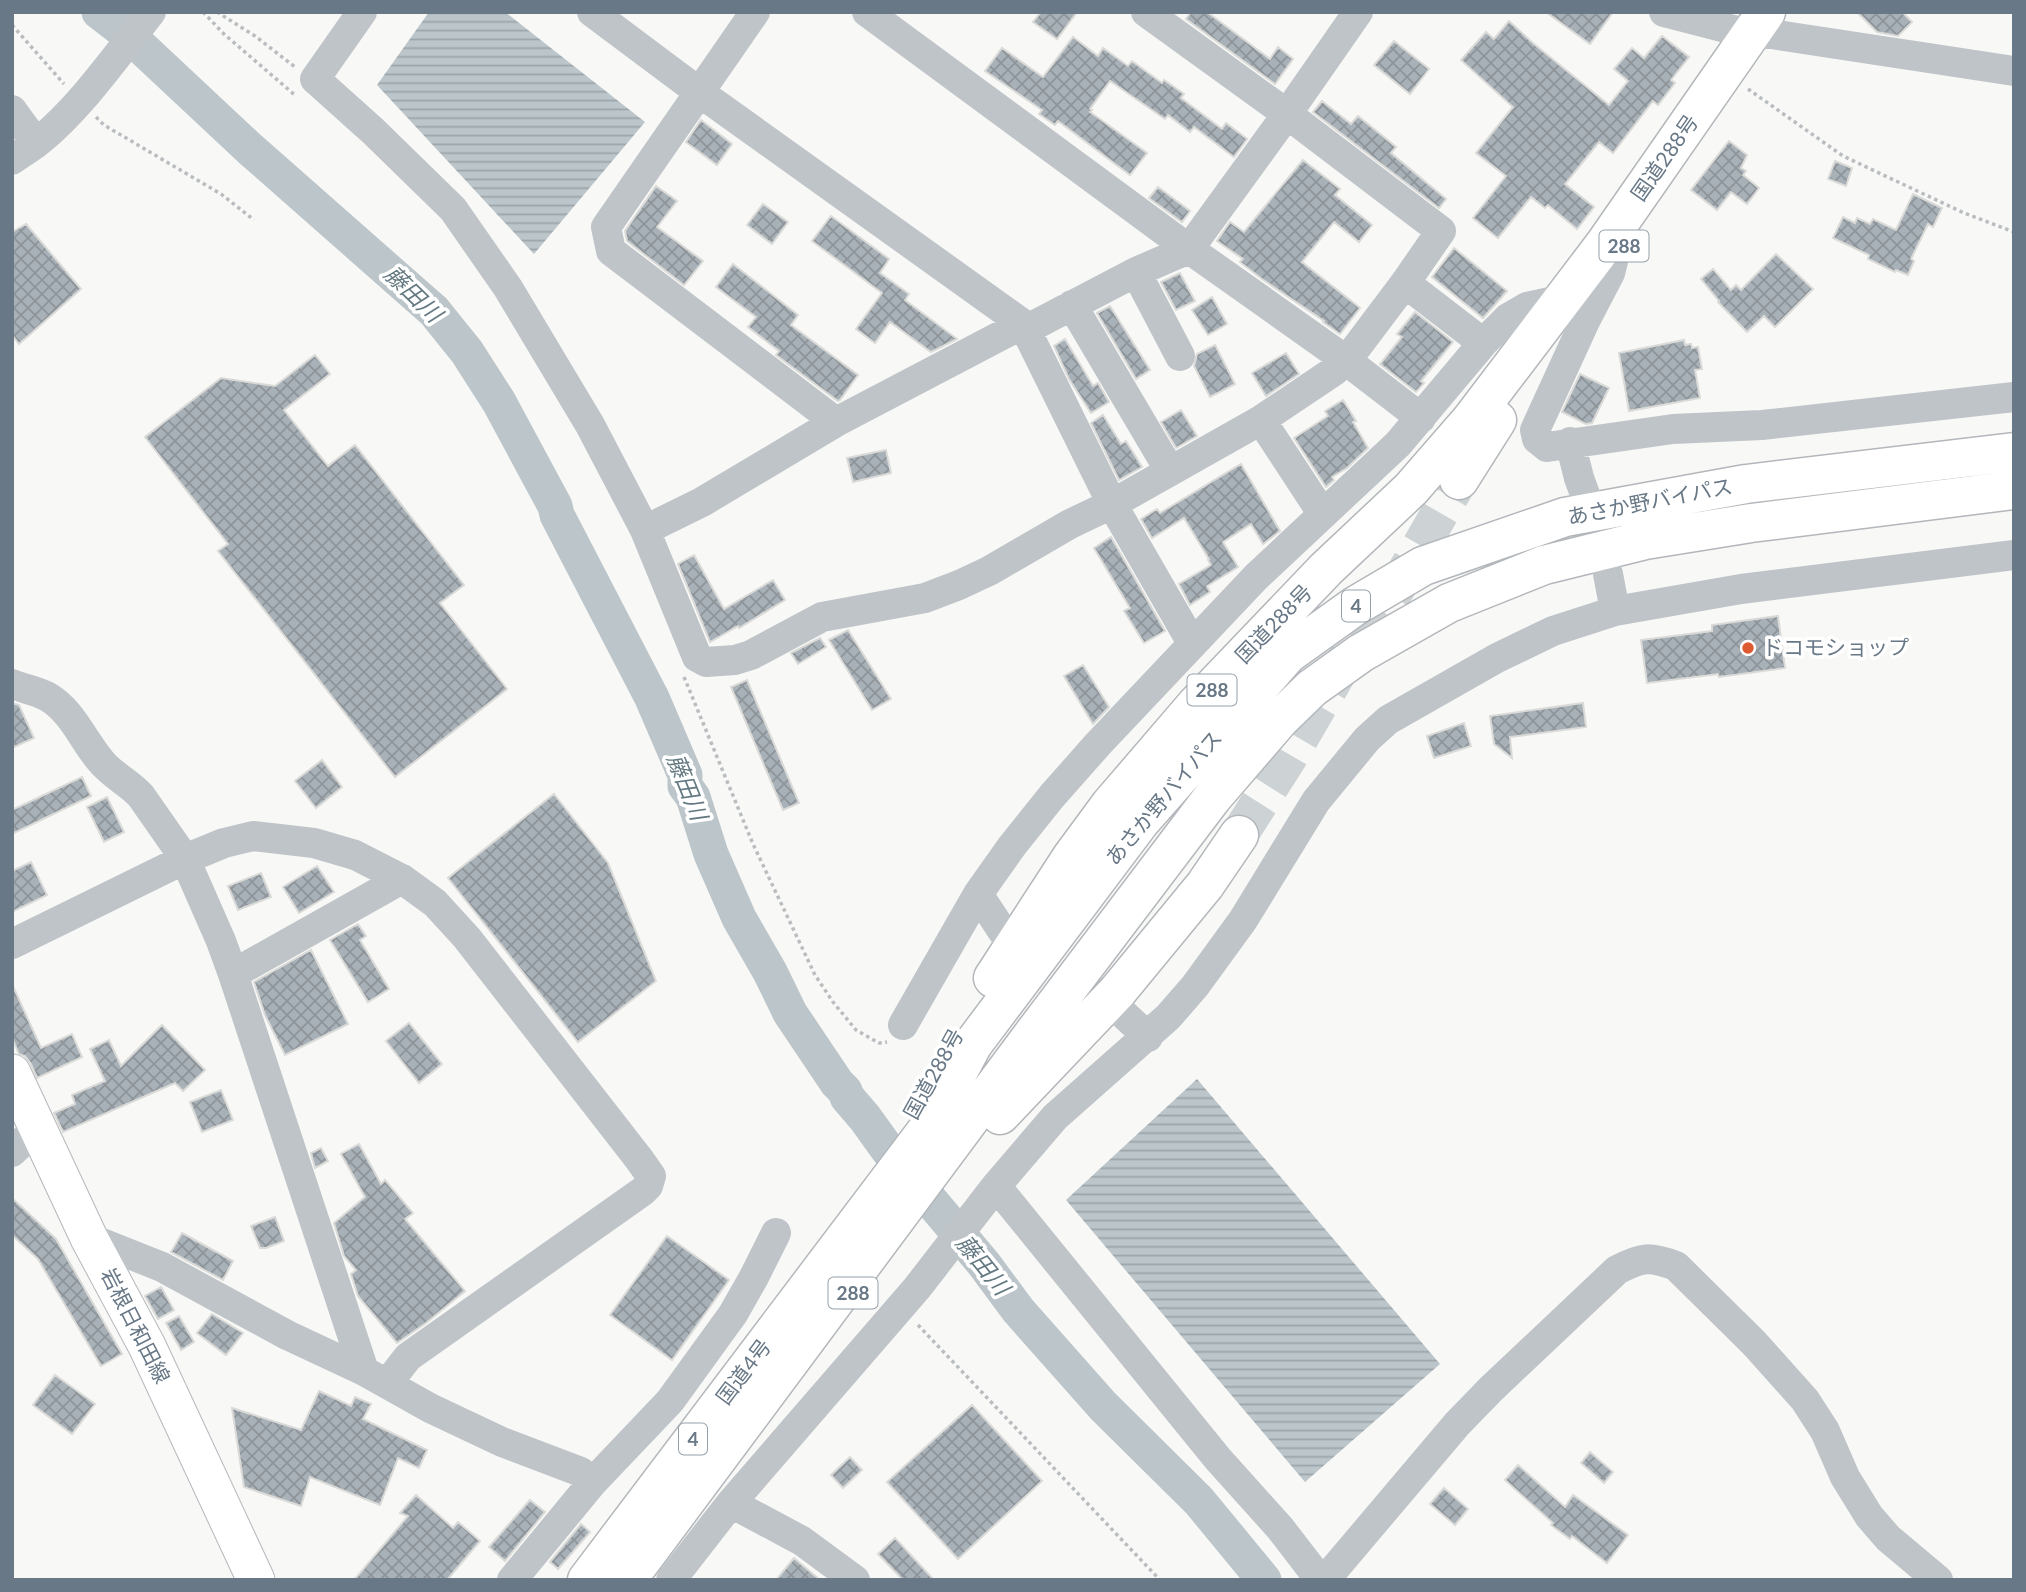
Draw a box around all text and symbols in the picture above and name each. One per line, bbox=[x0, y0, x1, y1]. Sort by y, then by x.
street label: 国道288号 bbox=[1625, 109, 1703, 205]
road number: 288 bbox=[1600, 230, 1648, 262]
water label: 藤田川 bbox=[379, 259, 450, 329]
street label: あさか野バイパス bbox=[1565, 472, 1734, 529]
street label: 国道288号 bbox=[1229, 578, 1316, 667]
road number: 4 bbox=[1342, 590, 1370, 622]
place label: ドコモショップ bbox=[1762, 634, 1909, 659]
marker: ドコモショップ bbox=[1740, 640, 1756, 656]
road number: 288 bbox=[1188, 674, 1236, 706]
street label: あさか野バイパス bbox=[1099, 725, 1226, 869]
water label: 藤田川 bbox=[662, 749, 715, 827]
street label: 国道288号 bbox=[898, 1024, 968, 1123]
water label: 藤田川 bbox=[951, 1229, 1018, 1302]
street label: 岩根日和田線 bbox=[97, 1264, 176, 1387]
road number: 288 bbox=[828, 1278, 878, 1308]
street label: 国道4号 bbox=[710, 1334, 775, 1409]
road number: 4 bbox=[679, 1424, 707, 1455]

